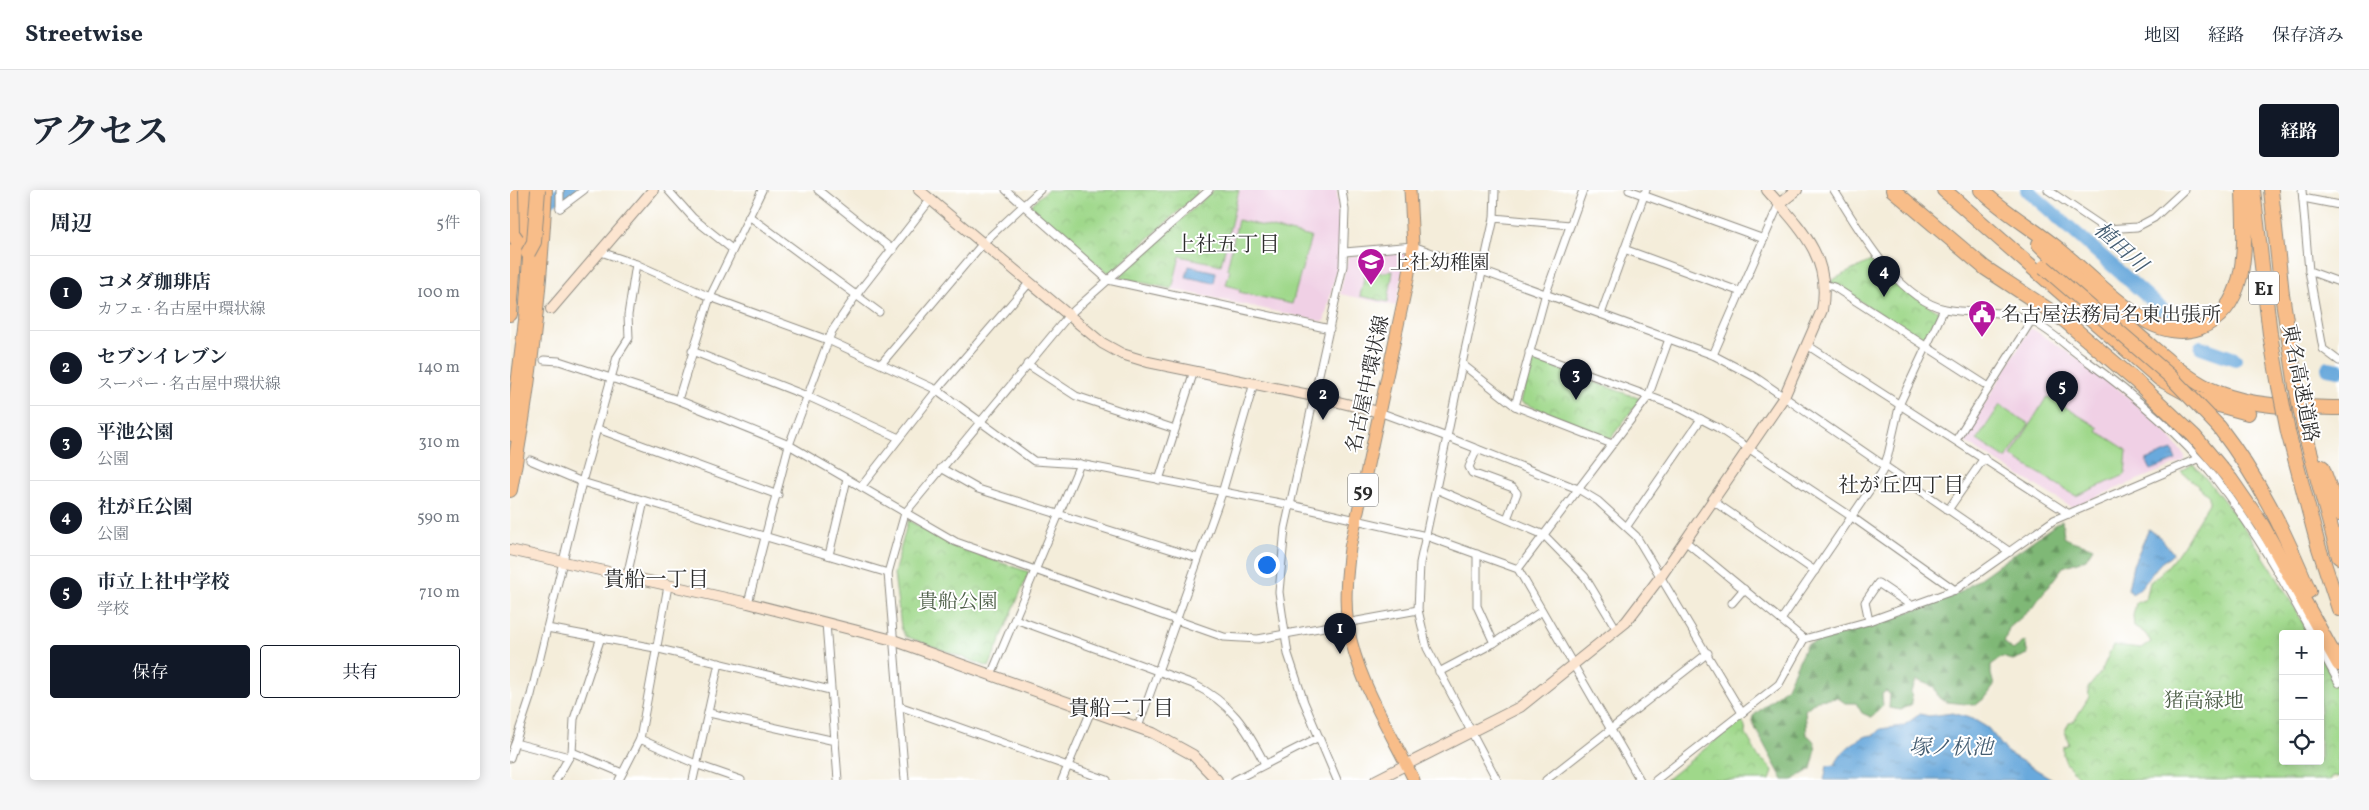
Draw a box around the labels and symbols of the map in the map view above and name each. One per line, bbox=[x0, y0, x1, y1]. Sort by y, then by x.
water label: 植田川 bbox=[2087, 216, 2155, 281]
district label: 上社五丁目 bbox=[1175, 231, 1280, 260]
school or university icon: 上社幼稚園 bbox=[1356, 247, 1386, 286]
place label: 上社幼稚園 bbox=[1390, 250, 1490, 278]
pin: 4 bbox=[1868, 256, 1900, 297]
road number: E1 bbox=[2249, 272, 2279, 305]
public building icon: 名古屋法務局名東出張所 bbox=[1967, 299, 1997, 338]
place label: 名古屋法務局名東出張所 bbox=[2001, 302, 2221, 330]
street label: 名古屋中環状線 bbox=[1341, 313, 1397, 456]
street label: 東名高速道路 bbox=[2274, 322, 2324, 445]
pin: 3 bbox=[1560, 359, 1592, 400]
pin: 5 bbox=[2046, 371, 2078, 412]
pin: 2 bbox=[1307, 379, 1339, 420]
district label: 社が丘四丁目 bbox=[1838, 472, 1964, 501]
road number: 59 bbox=[1348, 474, 1378, 506]
your location bbox=[1254, 552, 1280, 578]
district label: 貴船一丁目 bbox=[604, 566, 709, 595]
park label: 貴船公園 bbox=[918, 589, 998, 617]
pin: 1 bbox=[1324, 613, 1356, 654]
park label: 猪高緑地 bbox=[2164, 688, 2244, 716]
district label: 貴船二丁目 bbox=[1069, 695, 1174, 724]
water label: 塚ノ杁池 bbox=[1909, 734, 1995, 763]

